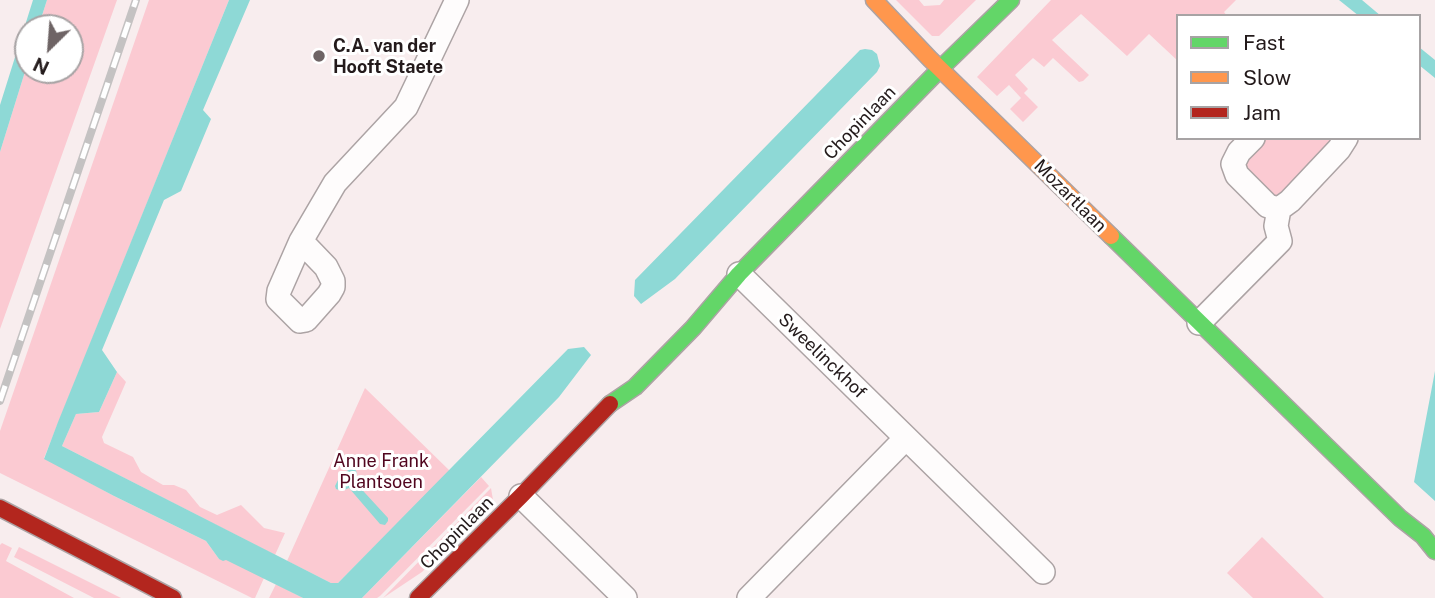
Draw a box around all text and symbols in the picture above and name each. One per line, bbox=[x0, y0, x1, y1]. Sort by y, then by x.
north arrow bbox=[14, 14, 84, 84]
legend bbox=[1176, 14, 1421, 140]
text: Fast bbox=[1243, 30, 1285, 55]
place label: C.A. van der Hooft Staete bbox=[333, 35, 443, 78]
marker: C.A. van der Hooft Staete bbox=[311, 48, 327, 64]
text: N bbox=[30, 53, 52, 79]
text: Slow bbox=[1243, 65, 1291, 90]
street label: Chopinlaan bbox=[819, 82, 901, 164]
text: Jam bbox=[1243, 100, 1281, 125]
street label: Mozartlaan bbox=[1029, 155, 1111, 237]
street label: Sweelinckhof bbox=[774, 309, 870, 403]
park label: Anne Frank Plantsoen bbox=[333, 450, 429, 492]
street label: Chopinlaan bbox=[416, 492, 498, 574]

